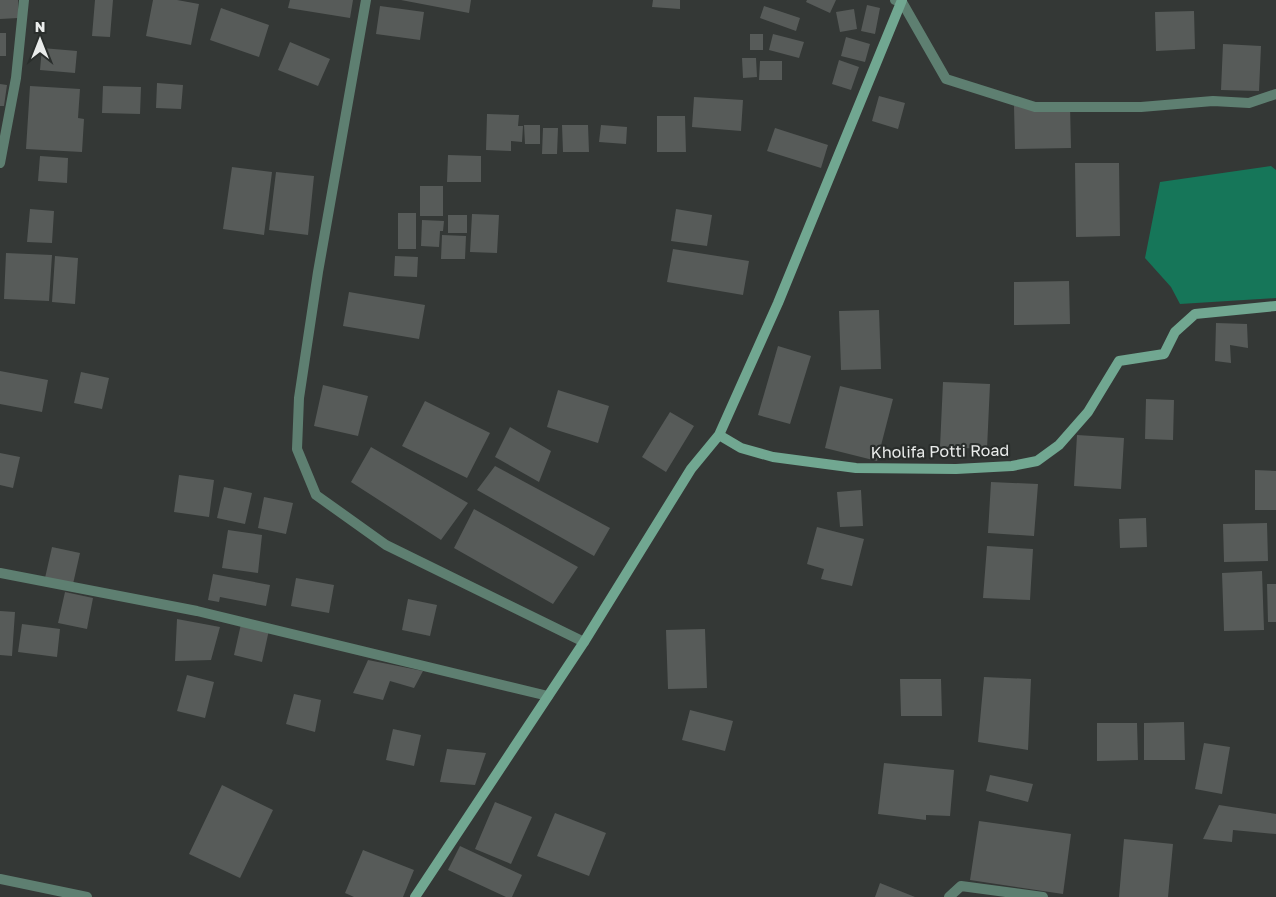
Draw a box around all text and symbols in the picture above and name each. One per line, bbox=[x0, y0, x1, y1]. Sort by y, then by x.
north arrow bbox=[15, 15, 65, 65]
text: N bbox=[35, 18, 45, 35]
street label: Kholifa Potti Road bbox=[871, 440, 1009, 462]

